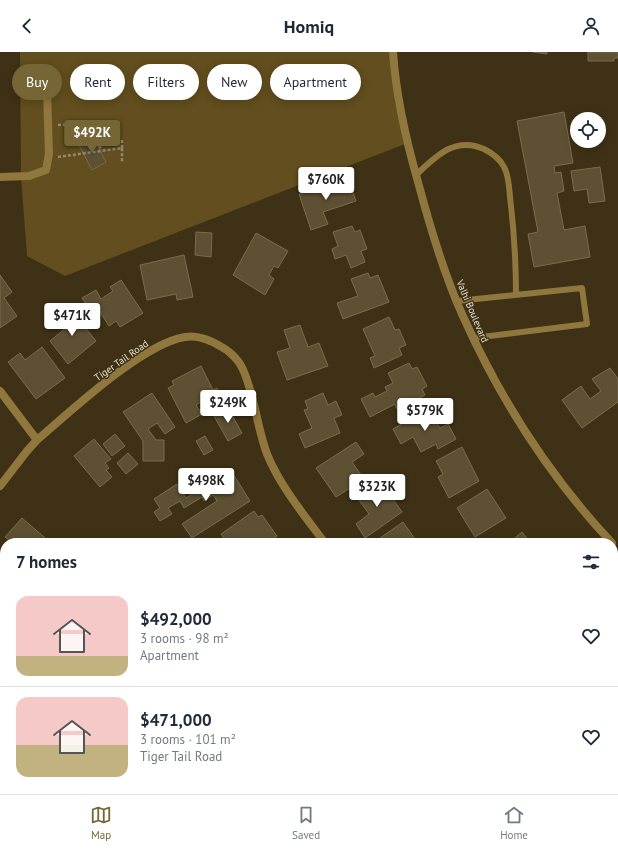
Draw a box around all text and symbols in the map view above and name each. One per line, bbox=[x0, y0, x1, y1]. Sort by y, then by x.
icon: back bbox=[16, 15, 38, 37]
text: Homiq bbox=[284, 15, 334, 38]
icon: person bbox=[580, 15, 602, 37]
chip: Buy bbox=[12, 64, 62, 100]
chip: Rent bbox=[70, 64, 125, 100]
chip: Filters bbox=[133, 64, 199, 100]
chip: New bbox=[207, 64, 262, 100]
chip: Apartment bbox=[270, 64, 361, 100]
map controls bbox=[570, 112, 606, 148]
button: locate bbox=[570, 112, 606, 148]
pin: $492K bbox=[64, 120, 120, 154]
text: $492K bbox=[73, 124, 111, 141]
pin: $760K bbox=[298, 167, 354, 201]
text: $760K bbox=[307, 171, 345, 188]
street label: Valhi Boulevard bbox=[453, 277, 492, 344]
pin: $471K bbox=[44, 303, 100, 337]
text: $471K bbox=[53, 307, 91, 324]
street label: Tiger Tail Road bbox=[92, 337, 151, 384]
pin: $249K bbox=[200, 390, 256, 424]
text: $249K bbox=[209, 394, 247, 411]
pin: $579K bbox=[397, 398, 453, 432]
text: $579K bbox=[406, 402, 444, 419]
pin: $498K bbox=[178, 468, 234, 502]
text: $498K bbox=[187, 472, 225, 489]
pin: $323K bbox=[349, 474, 405, 508]
text: $323K bbox=[358, 478, 396, 495]
text: 7 homes bbox=[16, 551, 77, 573]
icon: filters bbox=[580, 551, 602, 573]
text: $492,000 bbox=[140, 608, 212, 630]
icon: home bbox=[48, 612, 96, 660]
icon: heart bbox=[580, 625, 602, 647]
text: 3 rooms · 98 m² bbox=[140, 630, 229, 647]
text: Apartment bbox=[140, 647, 199, 664]
text: $471,000 bbox=[140, 709, 212, 731]
icon: home bbox=[48, 713, 96, 761]
icon: heart bbox=[580, 726, 602, 748]
text: 3 rooms · 101 m² bbox=[140, 731, 236, 748]
text: Tiger Tail Road bbox=[140, 748, 222, 765]
tab: Map bbox=[90, 804, 112, 842]
tab: Saved bbox=[292, 804, 320, 842]
tab: Home bbox=[500, 804, 528, 842]

